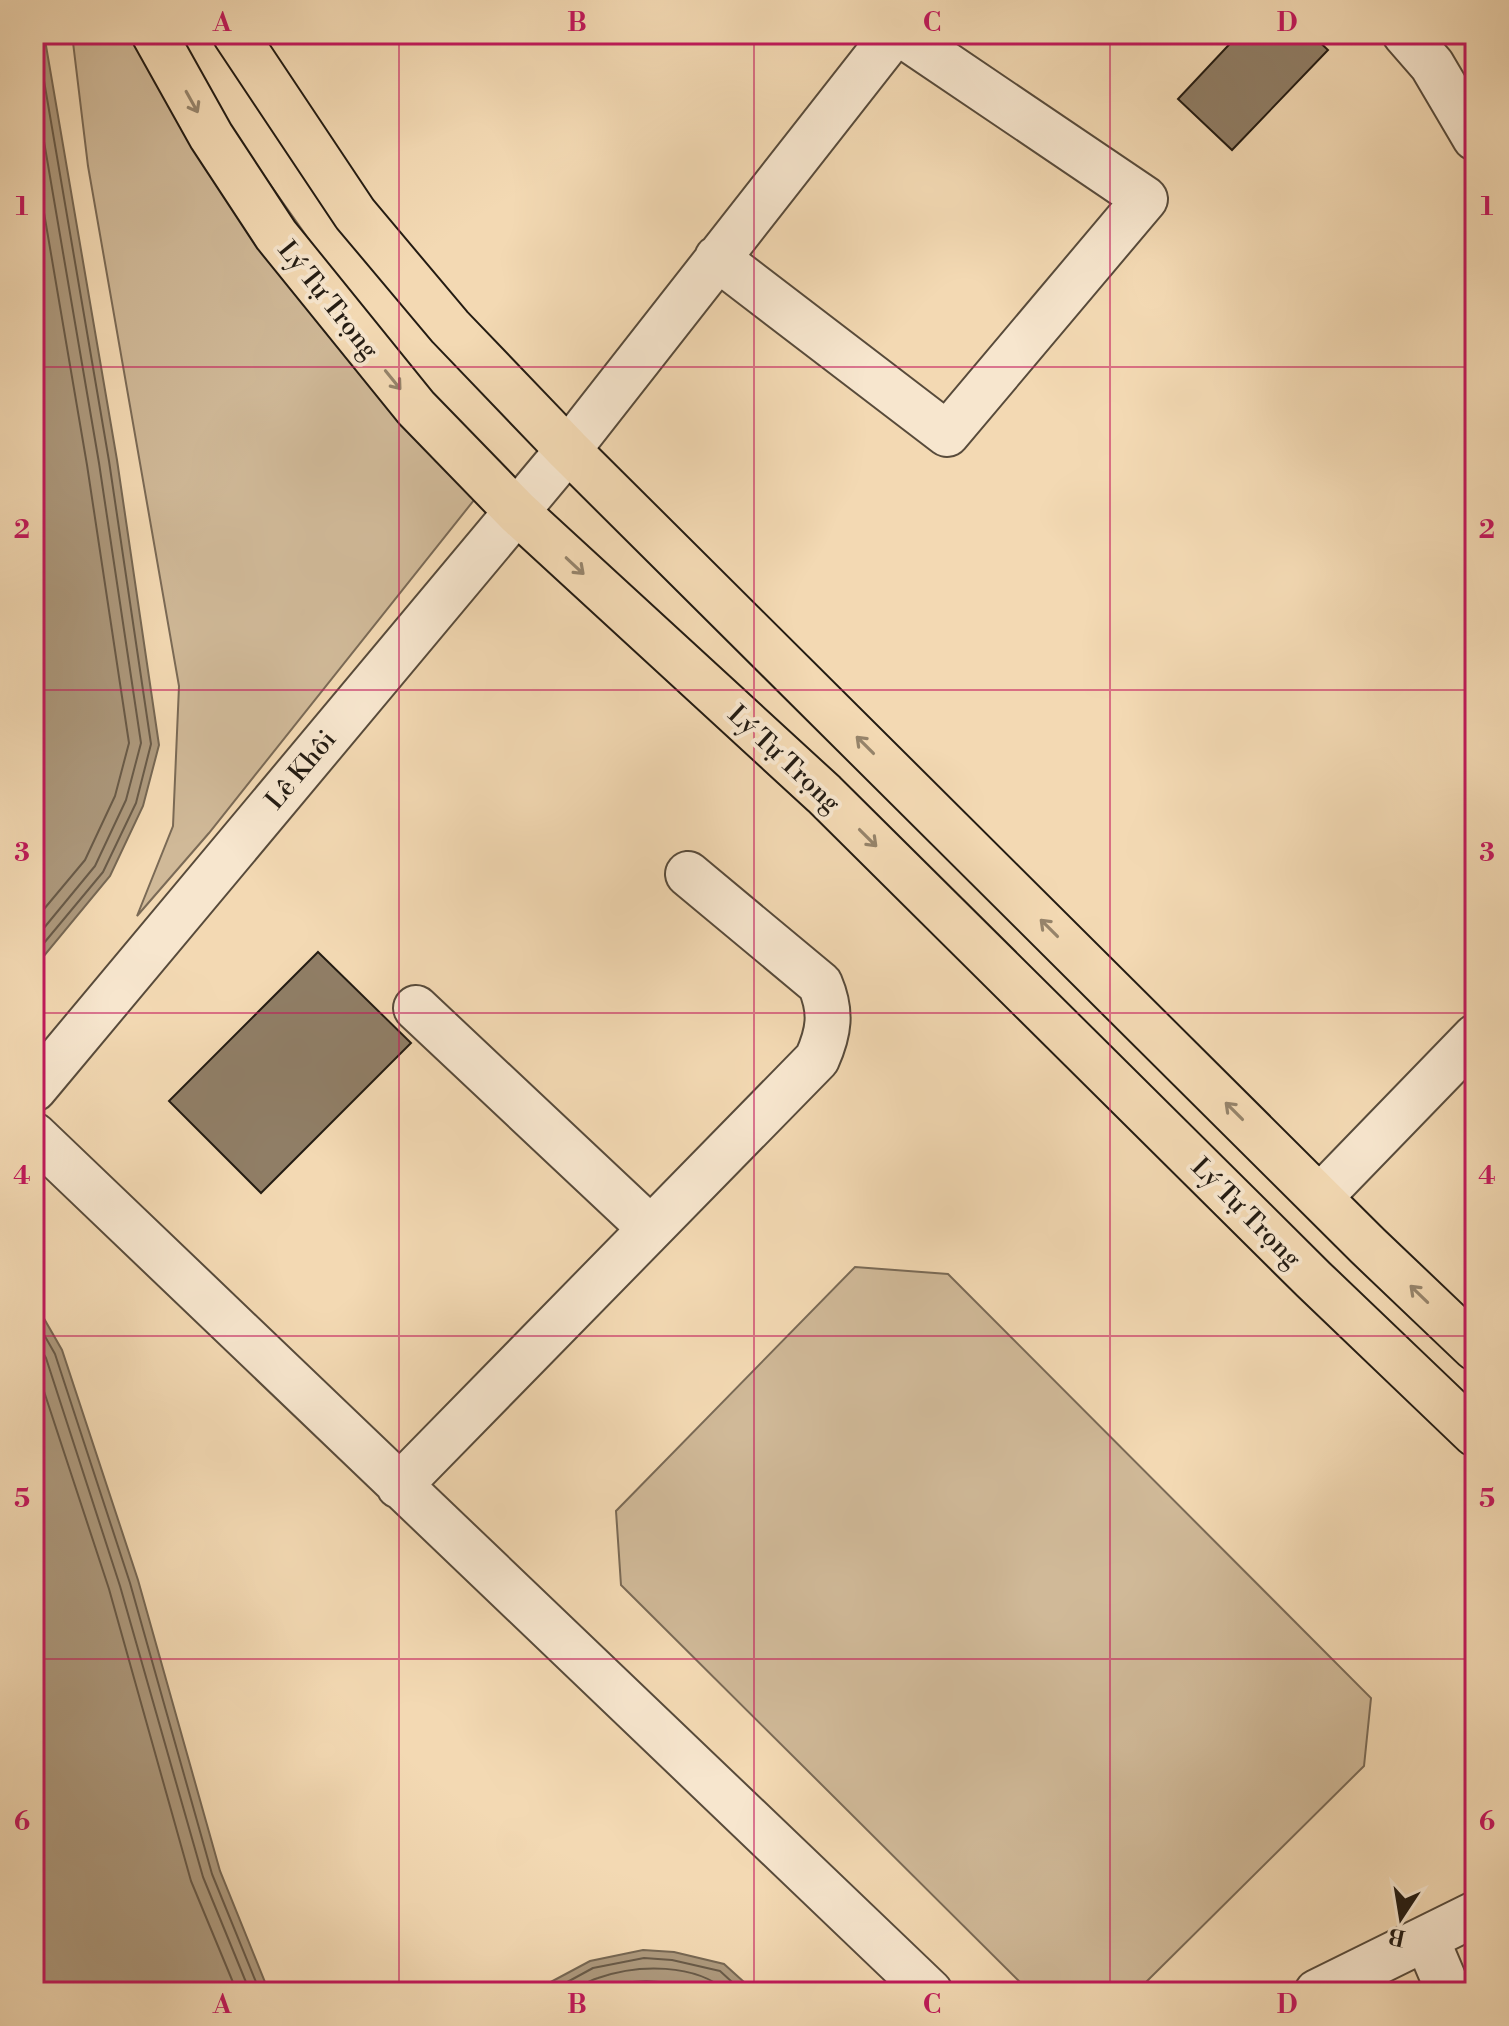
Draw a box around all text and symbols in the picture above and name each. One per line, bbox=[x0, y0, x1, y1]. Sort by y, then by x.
text: A bbox=[212, 7, 232, 39]
text: B bbox=[567, 7, 587, 39]
text: C bbox=[923, 7, 941, 39]
text: D bbox=[1277, 7, 1297, 39]
one-way arrow bbox=[184, 90, 200, 113]
text: 1 bbox=[16, 191, 29, 223]
text: 1 bbox=[1481, 191, 1494, 223]
street label: Lý Tự Trọng bbox=[271, 235, 386, 366]
one-way arrow bbox=[384, 369, 402, 390]
text: 2 bbox=[14, 514, 30, 546]
text: 2 bbox=[1479, 514, 1495, 546]
one-way arrow bbox=[565, 556, 585, 575]
street label: Lý Tự Trọng bbox=[721, 699, 847, 820]
street label: Lê Khôi bbox=[259, 724, 343, 816]
one-way arrow bbox=[856, 736, 875, 755]
one-way arrow bbox=[858, 828, 877, 847]
text: 3 bbox=[14, 837, 30, 869]
text: 3 bbox=[1479, 837, 1495, 869]
one-way arrow bbox=[1040, 919, 1059, 938]
one-way arrow bbox=[1224, 1102, 1244, 1122]
street label: Lý Tự Trọng bbox=[1184, 1151, 1308, 1275]
text: 4 bbox=[13, 1160, 31, 1192]
text: 4 bbox=[1478, 1160, 1496, 1192]
one-way arrow bbox=[1409, 1285, 1429, 1304]
text: 5 bbox=[14, 1483, 30, 1515]
text: 5 bbox=[1479, 1483, 1495, 1515]
text: 6 bbox=[14, 1806, 30, 1838]
text: 6 bbox=[1479, 1806, 1495, 1838]
north arrow bbox=[1361, 1878, 1441, 1958]
text: B bbox=[1386, 1921, 1408, 1951]
text: A bbox=[212, 1989, 232, 2021]
text: B bbox=[567, 1989, 587, 2021]
text: C bbox=[923, 1989, 941, 2021]
text: D bbox=[1277, 1989, 1297, 2021]

